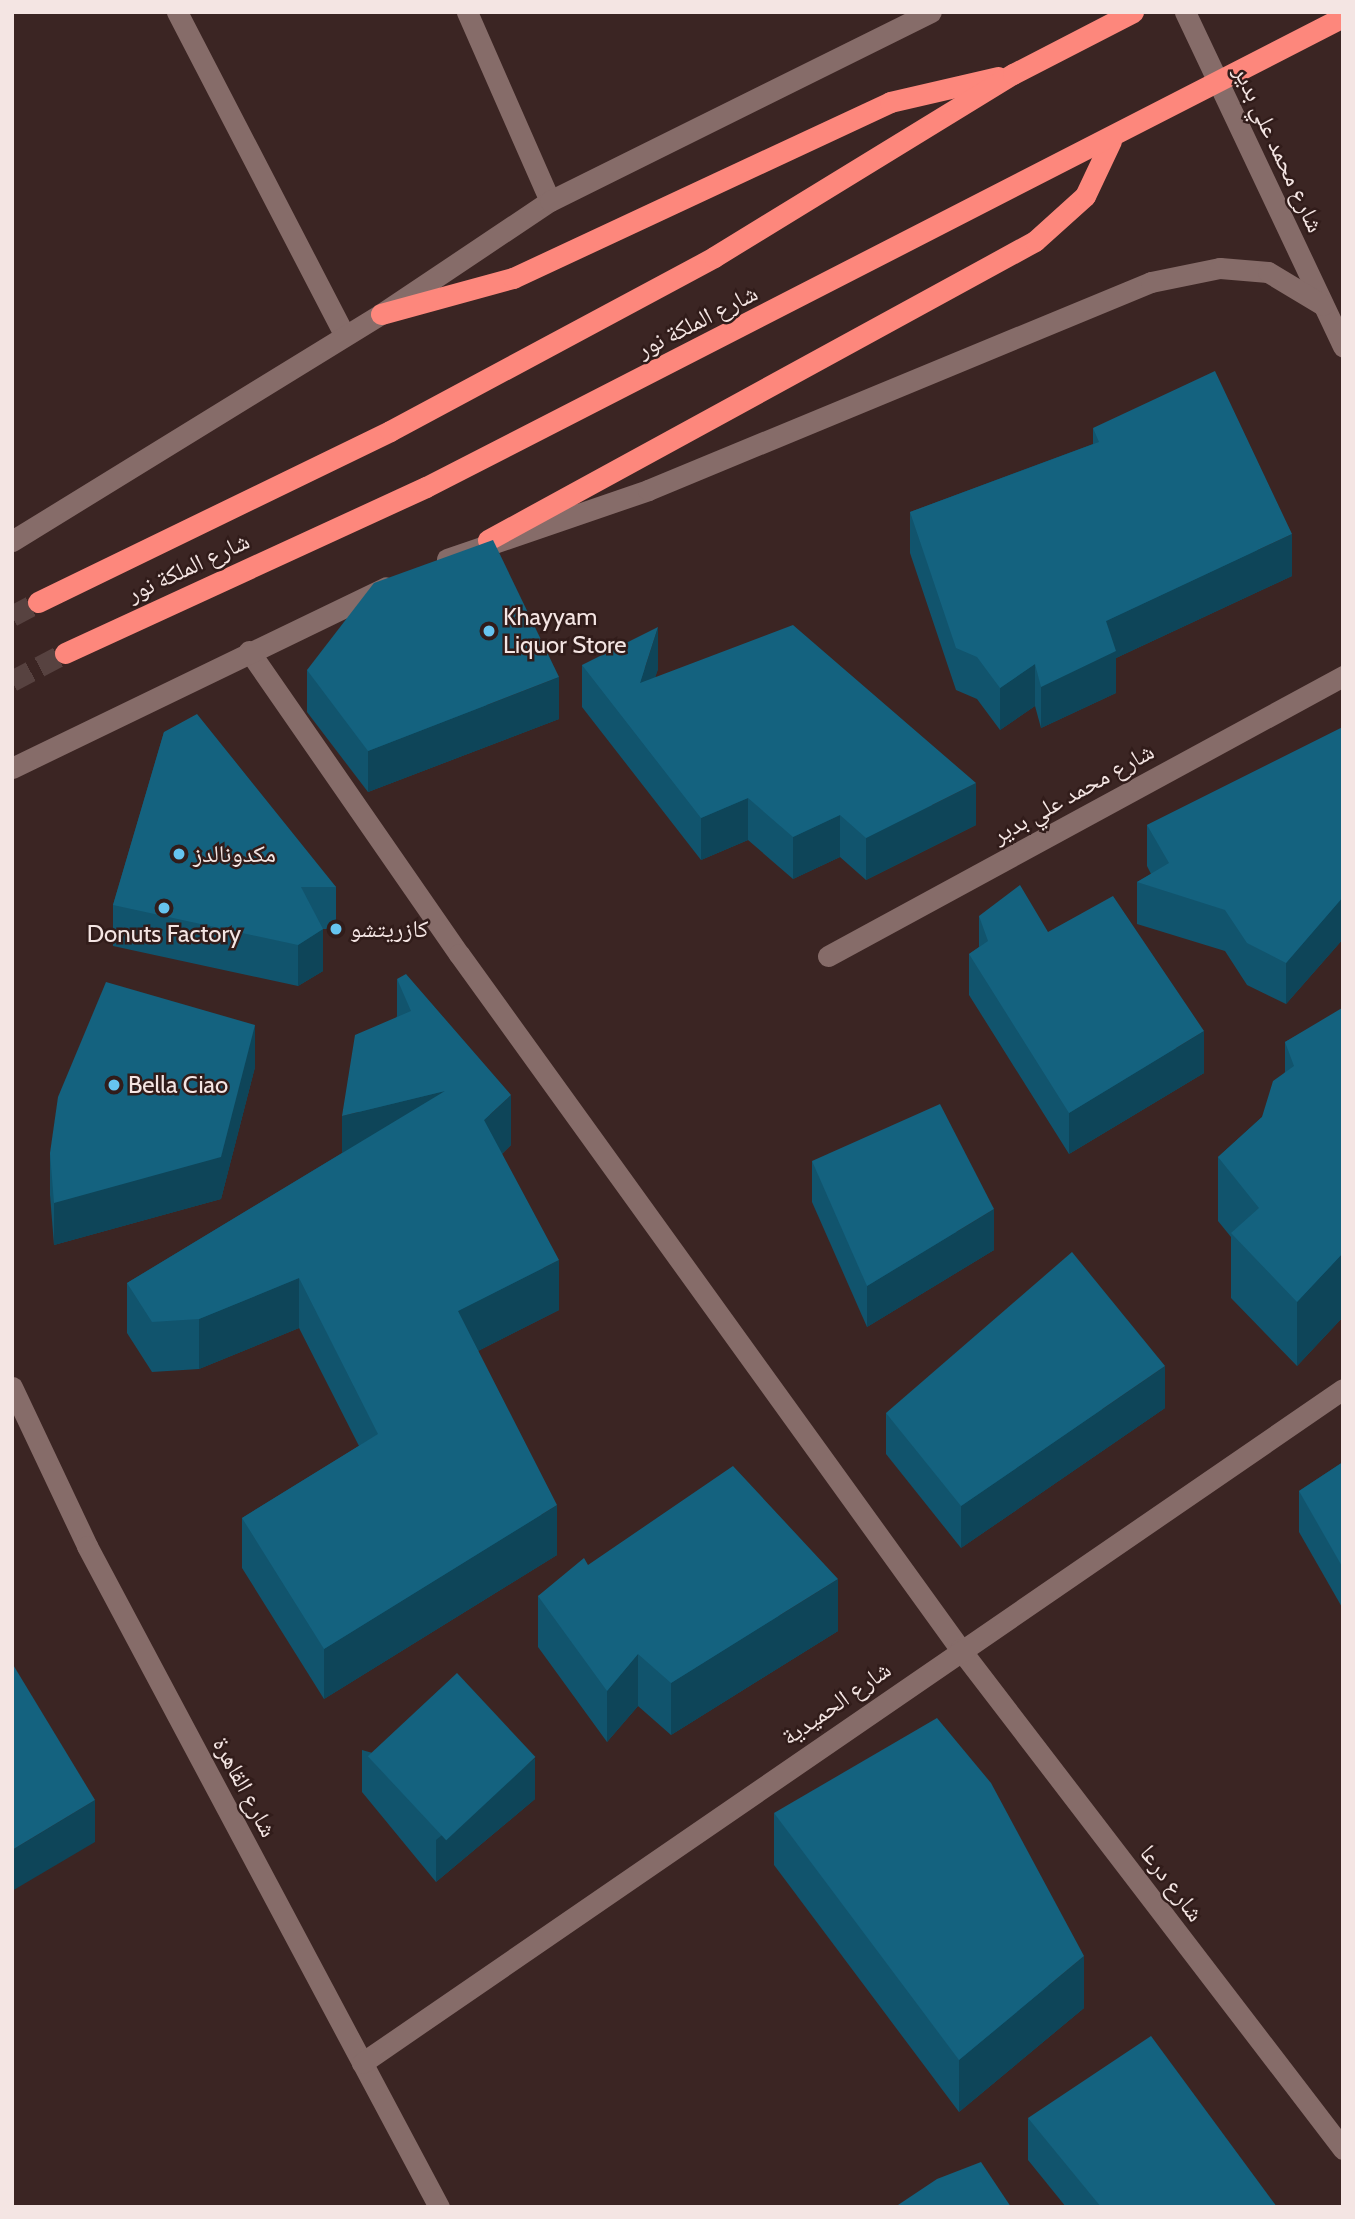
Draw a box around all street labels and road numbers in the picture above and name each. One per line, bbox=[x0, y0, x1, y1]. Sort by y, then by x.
street label: شارع محمد علي بدير bbox=[1228, 61, 1330, 237]
street label: شارع الملكة نور bbox=[632, 278, 762, 364]
street label: شارع الملكة نور bbox=[122, 526, 254, 608]
street label: شارع محمد علي بدير bbox=[987, 737, 1159, 849]
street label: شارع الحميدية bbox=[776, 1655, 896, 1751]
street label: شارع القاهرة bbox=[207, 1732, 283, 1842]
street label: شارع درعا bbox=[1134, 1839, 1210, 1927]

